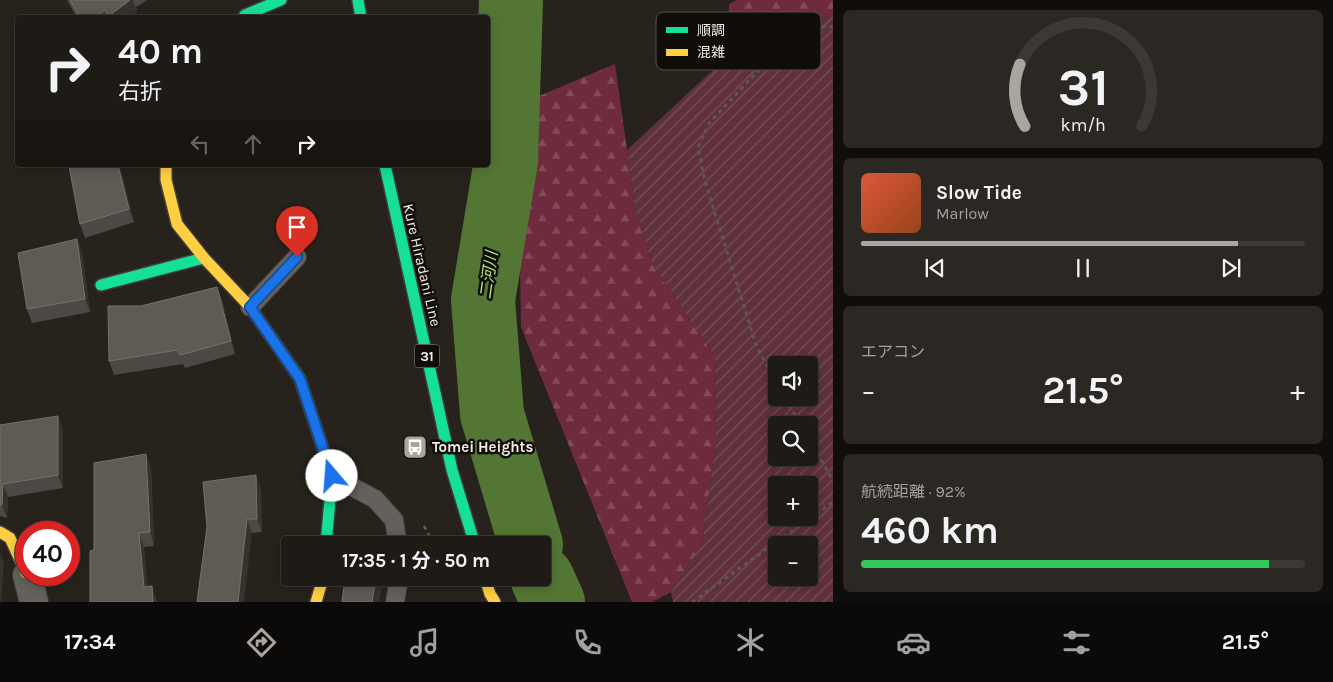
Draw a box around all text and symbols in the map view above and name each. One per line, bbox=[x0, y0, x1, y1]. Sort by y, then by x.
legend bbox=[656, 12, 821, 70]
text: 順調 bbox=[697, 22, 725, 39]
text: 40 m bbox=[118, 31, 203, 72]
icon: right bbox=[35, 35, 100, 100]
text: 混雑 bbox=[697, 44, 725, 61]
text: 31 bbox=[1058, 57, 1108, 118]
text: 右折 bbox=[118, 79, 162, 105]
text: km/h bbox=[1060, 115, 1106, 136]
icon: left bbox=[186, 130, 214, 158]
icon: ahead bbox=[239, 130, 267, 158]
icon: right bbox=[292, 130, 320, 158]
text: Slow Tide bbox=[936, 182, 1022, 204]
street label: Kure Hiradani Line bbox=[399, 202, 445, 328]
text: Marlow bbox=[936, 204, 989, 223]
pin bbox=[276, 206, 318, 257]
icon: arrive bbox=[283, 213, 311, 241]
water label: 二河川 bbox=[476, 248, 502, 300]
icon: previous bbox=[921, 254, 949, 282]
icon: pause bbox=[1069, 254, 1097, 282]
icon: next bbox=[1217, 254, 1245, 282]
text: エアコン bbox=[861, 342, 925, 361]
road number: 31 bbox=[414, 344, 440, 368]
map controls bbox=[768, 356, 818, 586]
button: sound bbox=[768, 356, 818, 406]
text: 21.5° bbox=[1042, 368, 1124, 413]
text: − bbox=[861, 374, 876, 407]
text: + bbox=[1290, 374, 1305, 407]
button: search bbox=[768, 416, 818, 466]
bus stop icon: Tomei Heights bbox=[402, 434, 428, 460]
place label: Tomei Heights bbox=[432, 438, 533, 456]
position arrow bbox=[305, 449, 357, 501]
button: + bbox=[768, 476, 818, 526]
text: 航続距離 · 92% bbox=[861, 482, 966, 501]
text: 460 km bbox=[861, 508, 999, 553]
speed limit sign: 40 bbox=[15, 521, 80, 586]
button: − bbox=[768, 536, 818, 586]
text: 17:35 · 1 分 · 50 m bbox=[342, 550, 490, 572]
icon: directions bbox=[244, 625, 279, 660]
icon: music bbox=[407, 625, 442, 660]
icon: phone bbox=[570, 625, 605, 660]
icon: climate bbox=[733, 625, 768, 660]
icon: car bbox=[896, 625, 931, 660]
icon: filters bbox=[1059, 625, 1094, 660]
text: 17:34 bbox=[64, 629, 116, 655]
text: 21.5° bbox=[1222, 629, 1269, 655]

